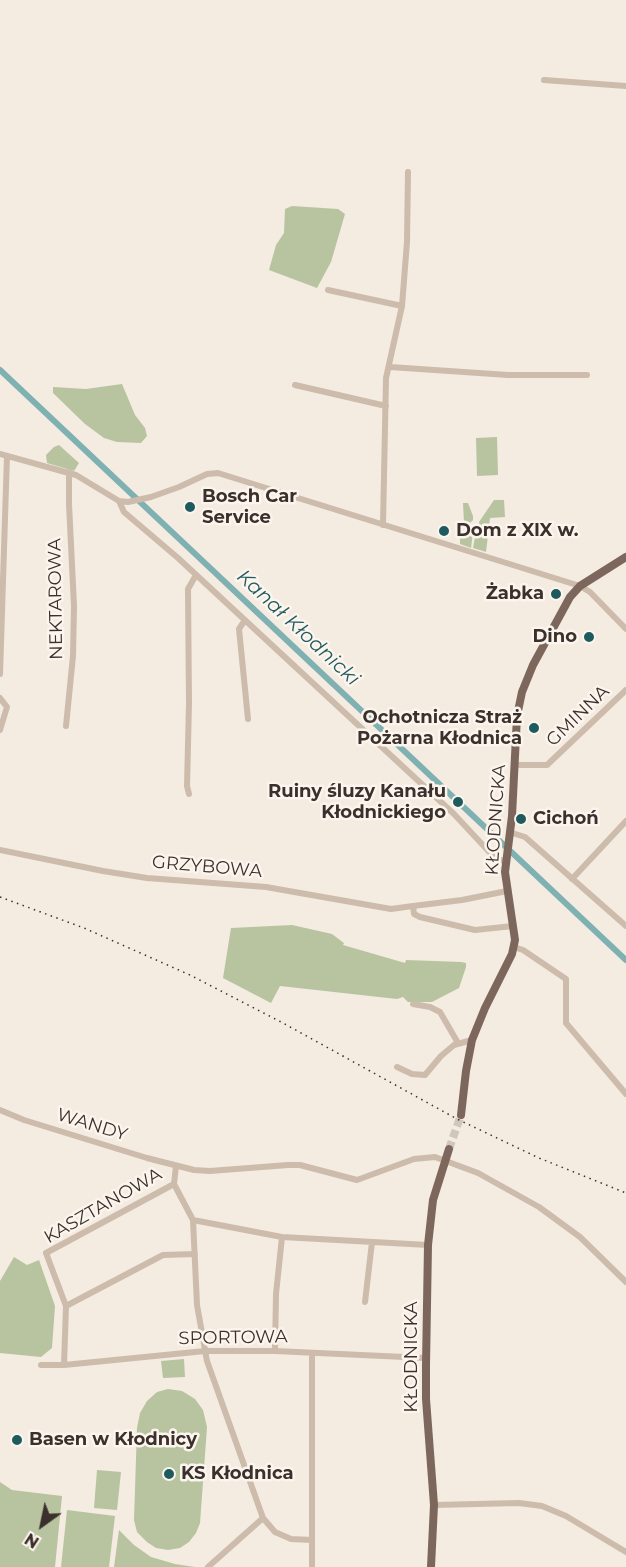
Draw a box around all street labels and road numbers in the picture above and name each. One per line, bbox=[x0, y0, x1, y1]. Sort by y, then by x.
street label: NEKTAROWA bbox=[44, 538, 68, 660]
street label: GMINNA bbox=[542, 681, 614, 751]
street label: KŁODNICKA bbox=[481, 764, 511, 876]
street label: GRZYBOWA bbox=[151, 851, 263, 883]
street label: WANDY bbox=[54, 1104, 130, 1146]
street label: KASZTANOWA bbox=[40, 1164, 166, 1248]
street label: KŁODNICKA bbox=[401, 1301, 423, 1413]
street label: SPORTOWA bbox=[178, 1326, 288, 1350]

